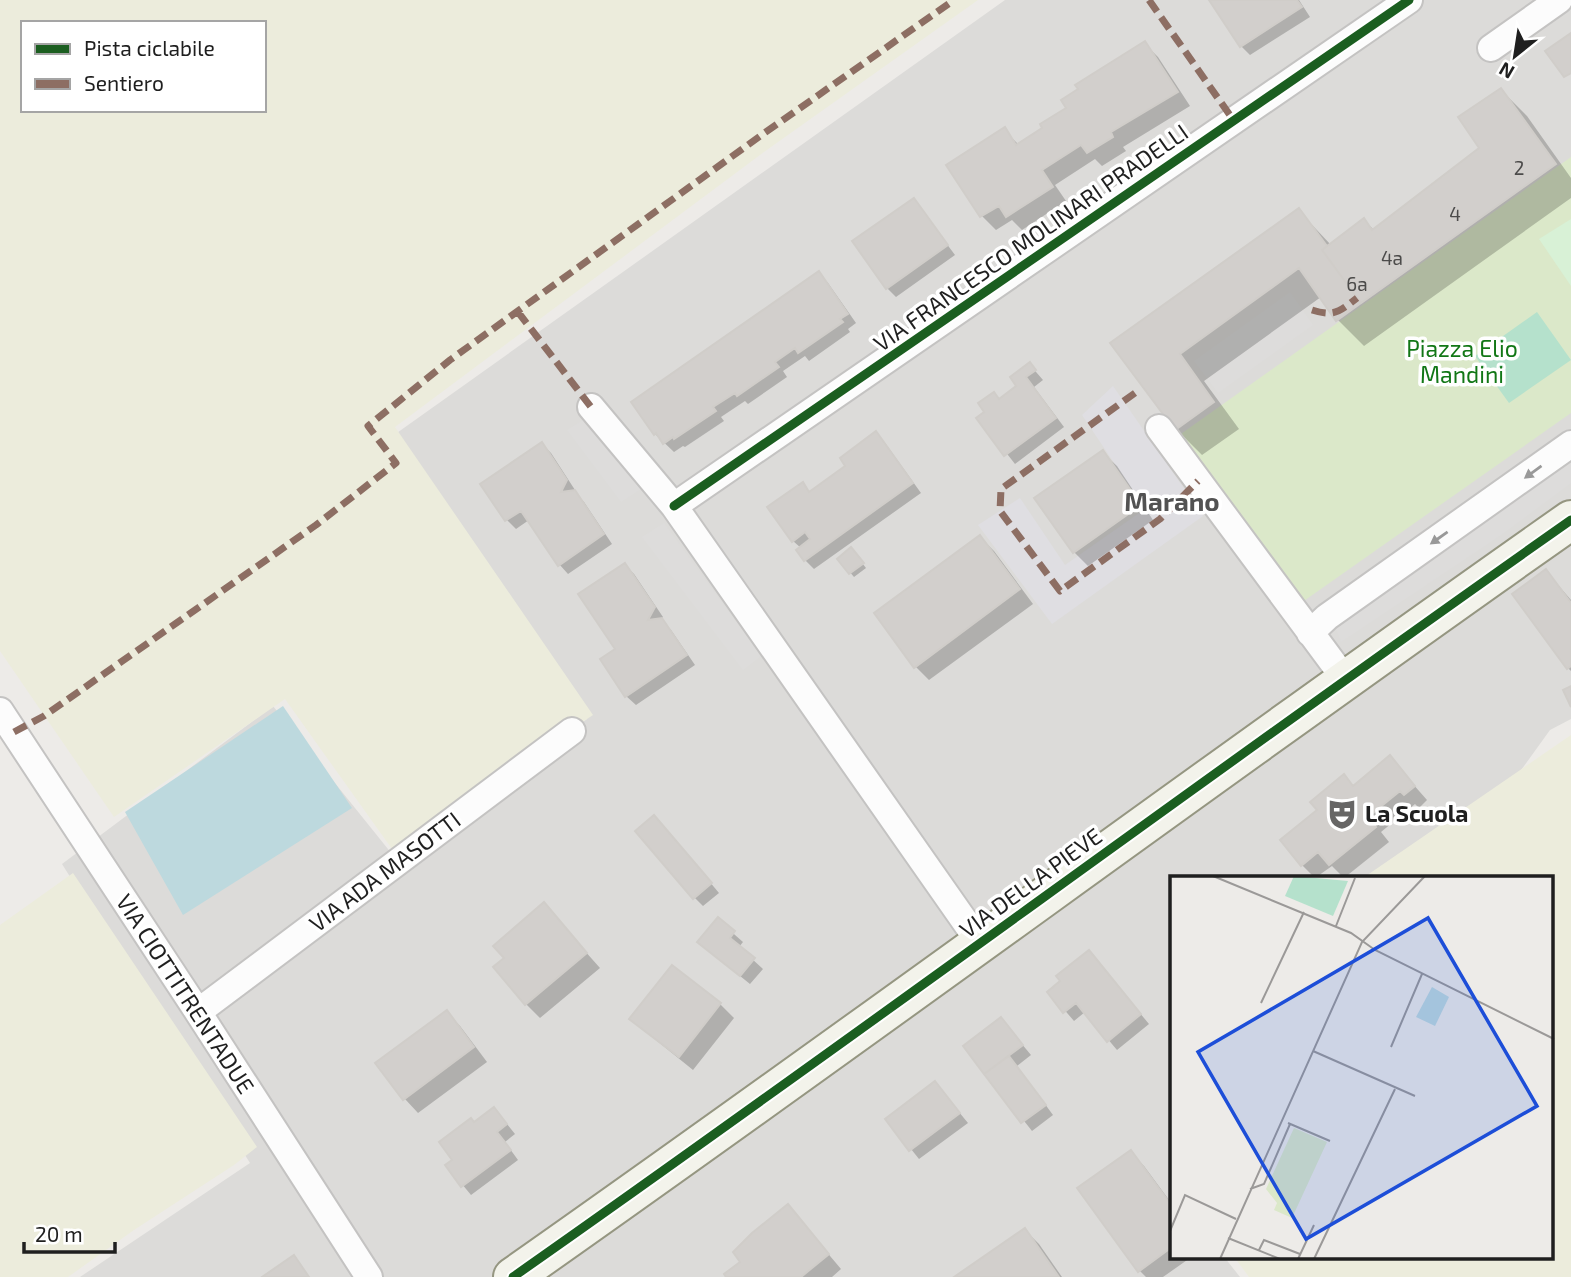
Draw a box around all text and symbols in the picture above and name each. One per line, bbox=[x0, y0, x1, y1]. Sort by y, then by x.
legend bbox=[21, 21, 266, 112]
north arrow bbox=[1480, 21, 1550, 91]
text: Pista ciclabile bbox=[84, 35, 215, 60]
text: N bbox=[1495, 58, 1518, 85]
text: Sentiero bbox=[84, 70, 164, 95]
street label: VIA FRANCESCO MOLINARI PRADELLI bbox=[868, 117, 1193, 357]
house number: 2 bbox=[1514, 156, 1524, 179]
house number: 4 bbox=[1449, 202, 1461, 225]
house number: 4a bbox=[1381, 246, 1403, 269]
house number: 6a bbox=[1346, 272, 1368, 295]
park label: Piazza Elio Mandini bbox=[1406, 334, 1518, 388]
one-way arrow bbox=[1524, 464, 1542, 478]
district label: Marano bbox=[1124, 485, 1220, 516]
one-way arrow bbox=[1430, 531, 1448, 545]
theatre icon: La Scuola bbox=[1325, 797, 1359, 831]
place label: La Scuola bbox=[1365, 799, 1468, 827]
street label: VIA ADA MASOTTI bbox=[303, 805, 465, 937]
street label: VIA DELLA PIEVE bbox=[954, 821, 1107, 943]
inset map bbox=[1170, 876, 1554, 1260]
street label: VIA CIOTTITRENTADUE bbox=[111, 888, 261, 1098]
scale bar bbox=[24, 1210, 116, 1254]
text: 20 m bbox=[35, 1221, 83, 1246]

